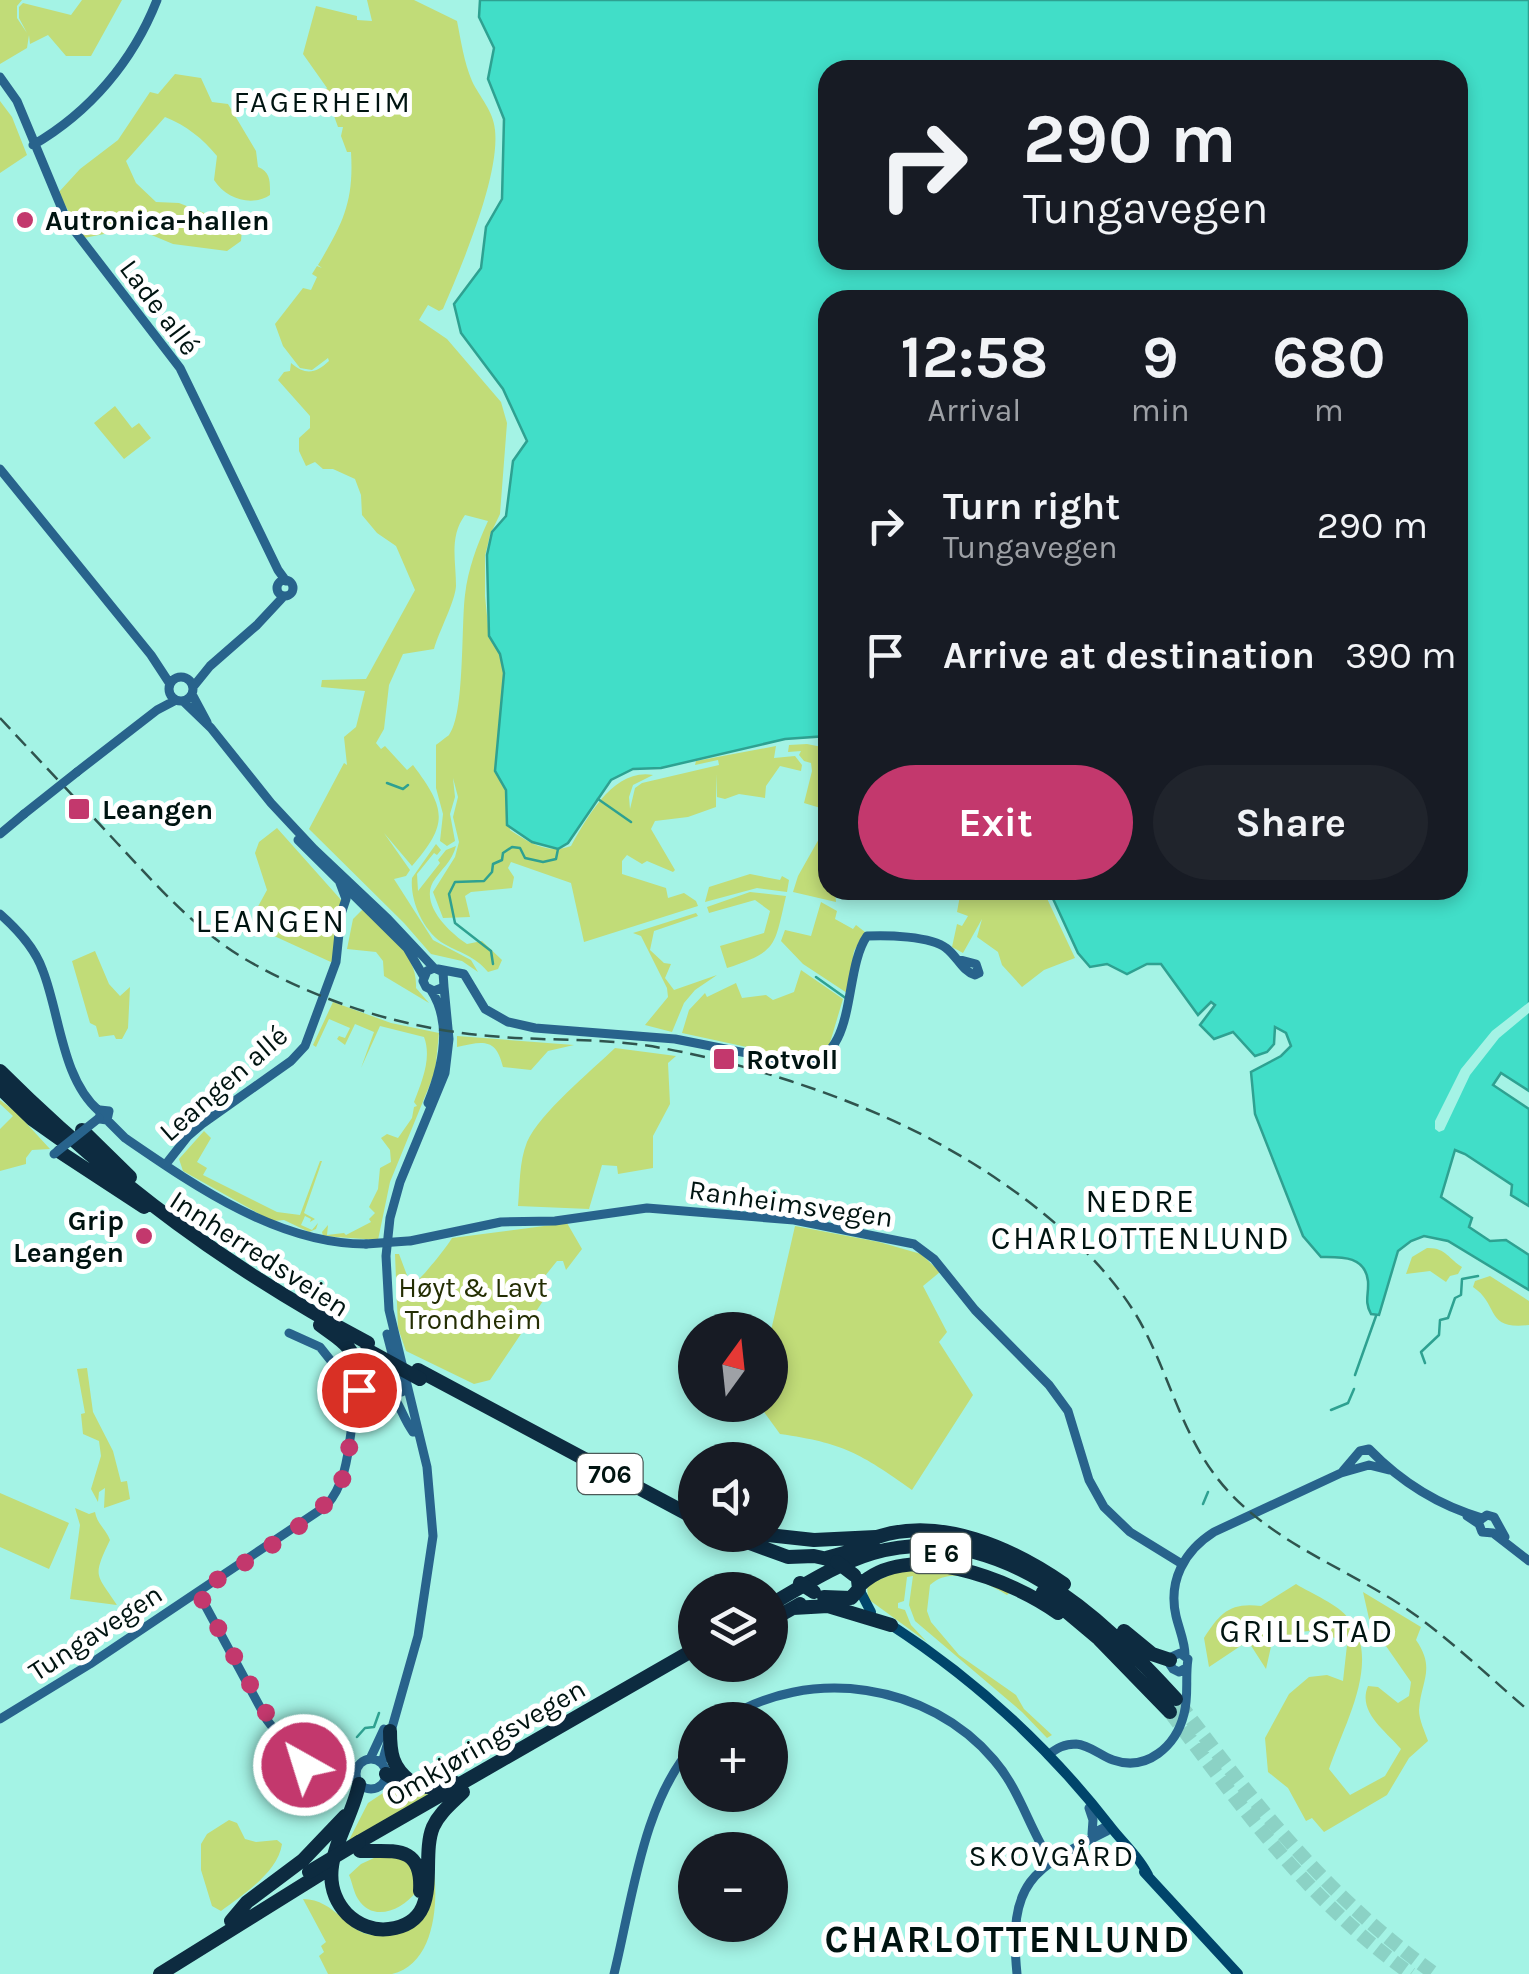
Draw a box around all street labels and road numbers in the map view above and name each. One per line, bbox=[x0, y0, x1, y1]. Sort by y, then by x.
street label: Lade allé bbox=[113, 253, 206, 362]
street label: Leangen allé bbox=[153, 1019, 294, 1148]
street label: Ranheimsvegen bbox=[687, 1173, 895, 1234]
street label: Innherredsveien bbox=[164, 1183, 355, 1324]
road number: 706 bbox=[578, 1454, 642, 1494]
road number: E 6 bbox=[911, 1533, 971, 1573]
street label: Tungavegen bbox=[22, 1577, 168, 1688]
street label: Omkjøringsvegen bbox=[379, 1672, 591, 1813]

